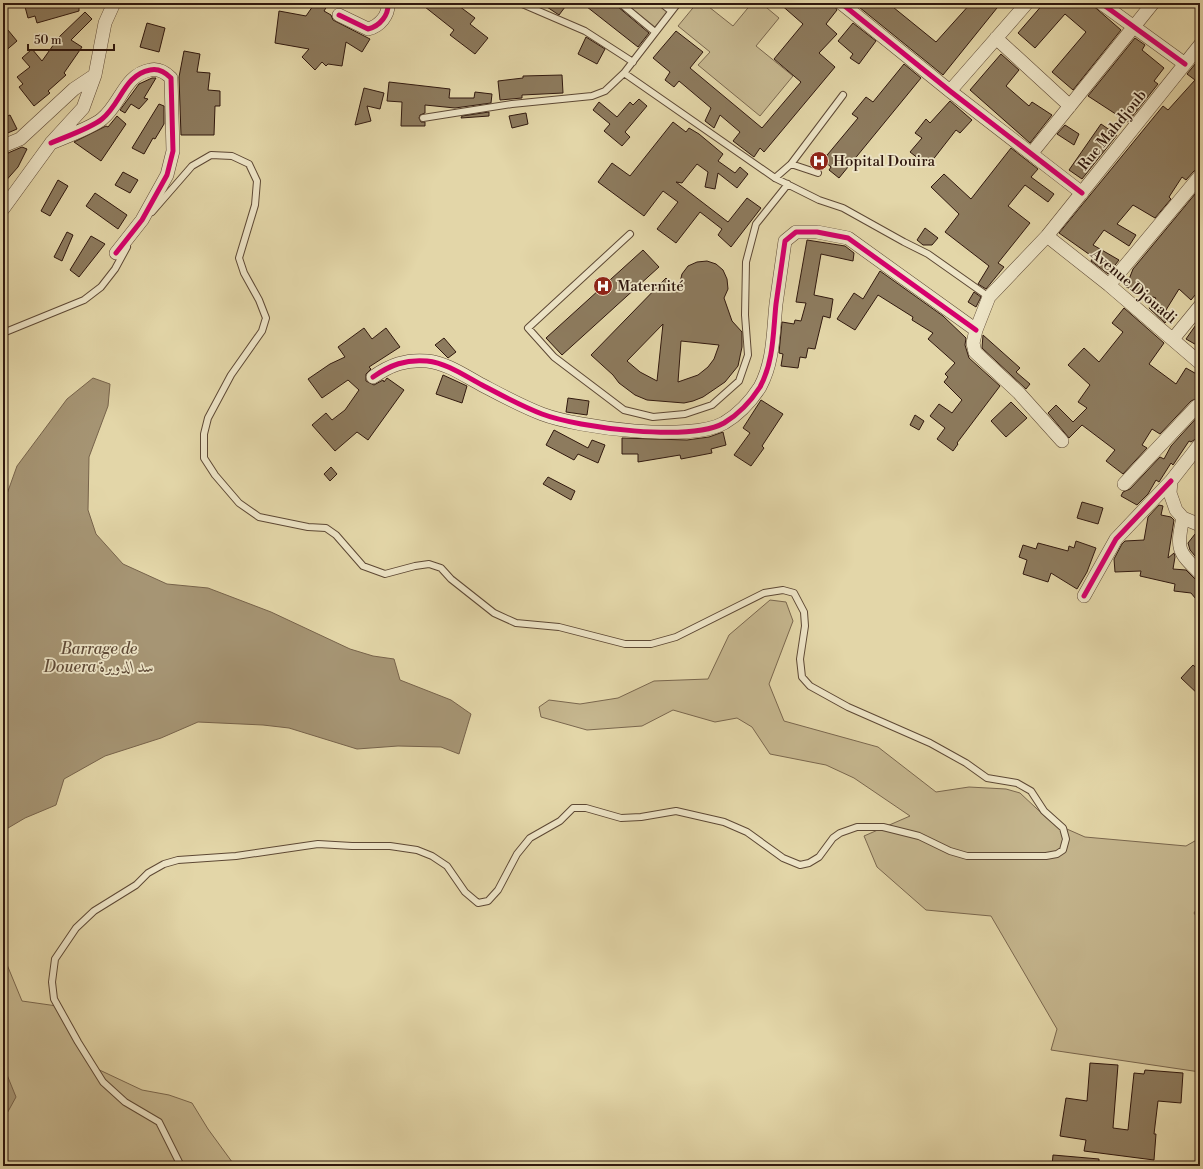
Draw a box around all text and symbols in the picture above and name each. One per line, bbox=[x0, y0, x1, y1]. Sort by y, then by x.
scale bar bbox=[28, 26, 114, 52]
text: 50 m bbox=[34, 33, 62, 48]
street label: Rue Mahdjoub bbox=[1074, 86, 1151, 174]
hospital icon: Hopital Douira bbox=[808, 150, 830, 172]
place label: Hopital Douira bbox=[833, 152, 936, 171]
street label: Avenue Djouadi bbox=[1086, 244, 1181, 328]
hospital icon: Maternité bbox=[592, 275, 614, 297]
place label: Maternité bbox=[617, 277, 684, 296]
water label: Barrage de Douera سد الدويرة bbox=[43, 639, 154, 677]

